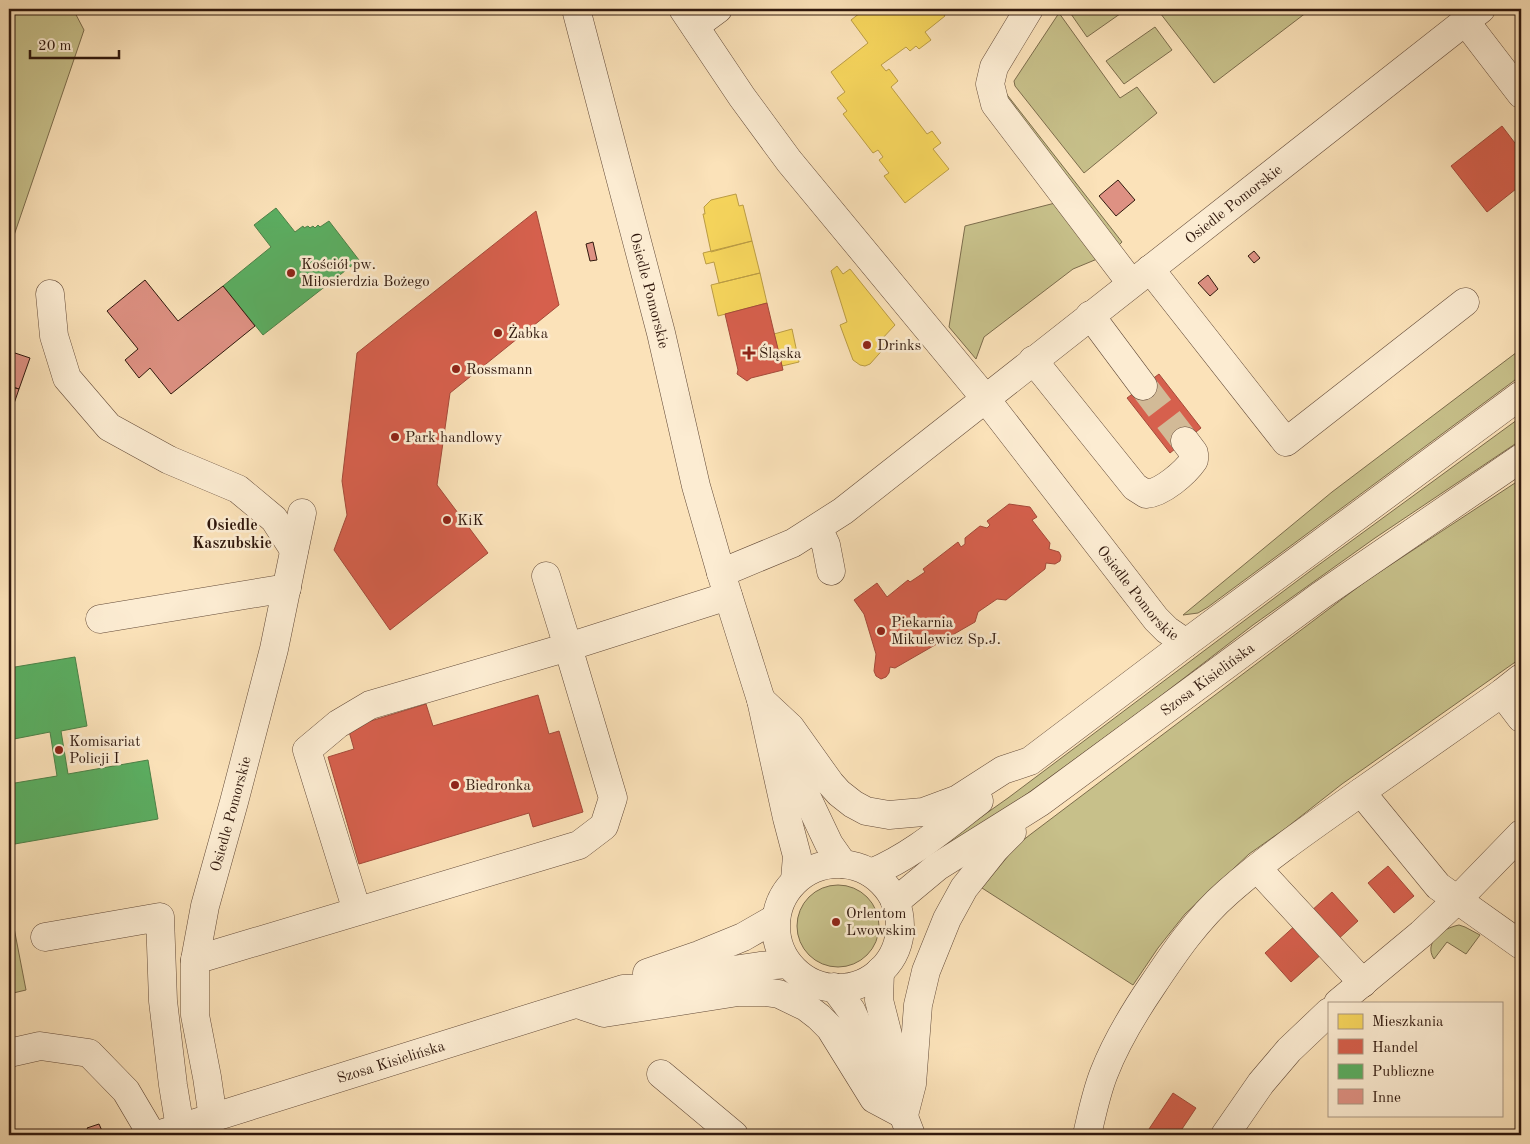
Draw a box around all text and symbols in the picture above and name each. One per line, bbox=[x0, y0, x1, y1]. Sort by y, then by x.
scale bar bbox=[30, 28, 119, 60]
text: 20 m bbox=[38, 39, 72, 54]
street label: Osiedle Pomorskie bbox=[1183, 162, 1286, 248]
street label: Osiedle Pomorskie bbox=[626, 232, 670, 350]
place label: Kościół pw. Miłosierdzia Bożego bbox=[301, 258, 430, 290]
marker: Kościół pw. Miłosierdzia Bożego bbox=[285, 267, 297, 279]
place label: Żabka bbox=[508, 324, 549, 342]
marker: Żabka bbox=[492, 327, 504, 339]
marker: Drinks bbox=[861, 339, 873, 351]
place label: Drinks bbox=[877, 339, 921, 354]
place label: Śląska bbox=[759, 343, 802, 362]
marker: Śląska bbox=[743, 347, 755, 359]
marker: Rossmann bbox=[450, 363, 462, 375]
place label: Rossmann bbox=[466, 363, 533, 378]
marker: Park handlowy bbox=[389, 431, 401, 443]
place label: Park handlowy bbox=[405, 431, 502, 446]
marker: KiK bbox=[441, 514, 453, 526]
place label: KiK bbox=[457, 514, 484, 529]
district label: Osiedle Kaszubskie bbox=[192, 518, 272, 552]
street label: Osiedle Pomorskie bbox=[1093, 544, 1181, 645]
place label: Piekarnia Mikulewicz Sp.J. bbox=[891, 616, 1001, 648]
marker: Piekarnia Mikulewicz Sp.J. bbox=[875, 625, 887, 637]
street label: Szosa Kisielińska bbox=[1158, 641, 1258, 720]
place label: Komisariat Policji I bbox=[69, 735, 141, 767]
marker: Komisariat Policji I bbox=[53, 744, 65, 756]
street label: Osiedle Pomorskie bbox=[209, 755, 255, 874]
marker: Biedronka bbox=[449, 779, 461, 791]
place label: Biedronka bbox=[465, 779, 532, 794]
place label: Orlentom Lwowskim bbox=[846, 907, 916, 939]
marker: Orlentom Lwowskim bbox=[830, 916, 842, 928]
legend bbox=[1328, 1002, 1502, 1116]
text: Mieszkania bbox=[1372, 1015, 1444, 1030]
street label: Szosa Kisielińska bbox=[335, 1039, 448, 1087]
text: Handel bbox=[1372, 1041, 1418, 1056]
text: Publiczne bbox=[1372, 1065, 1434, 1080]
text: Inne bbox=[1372, 1091, 1401, 1106]

